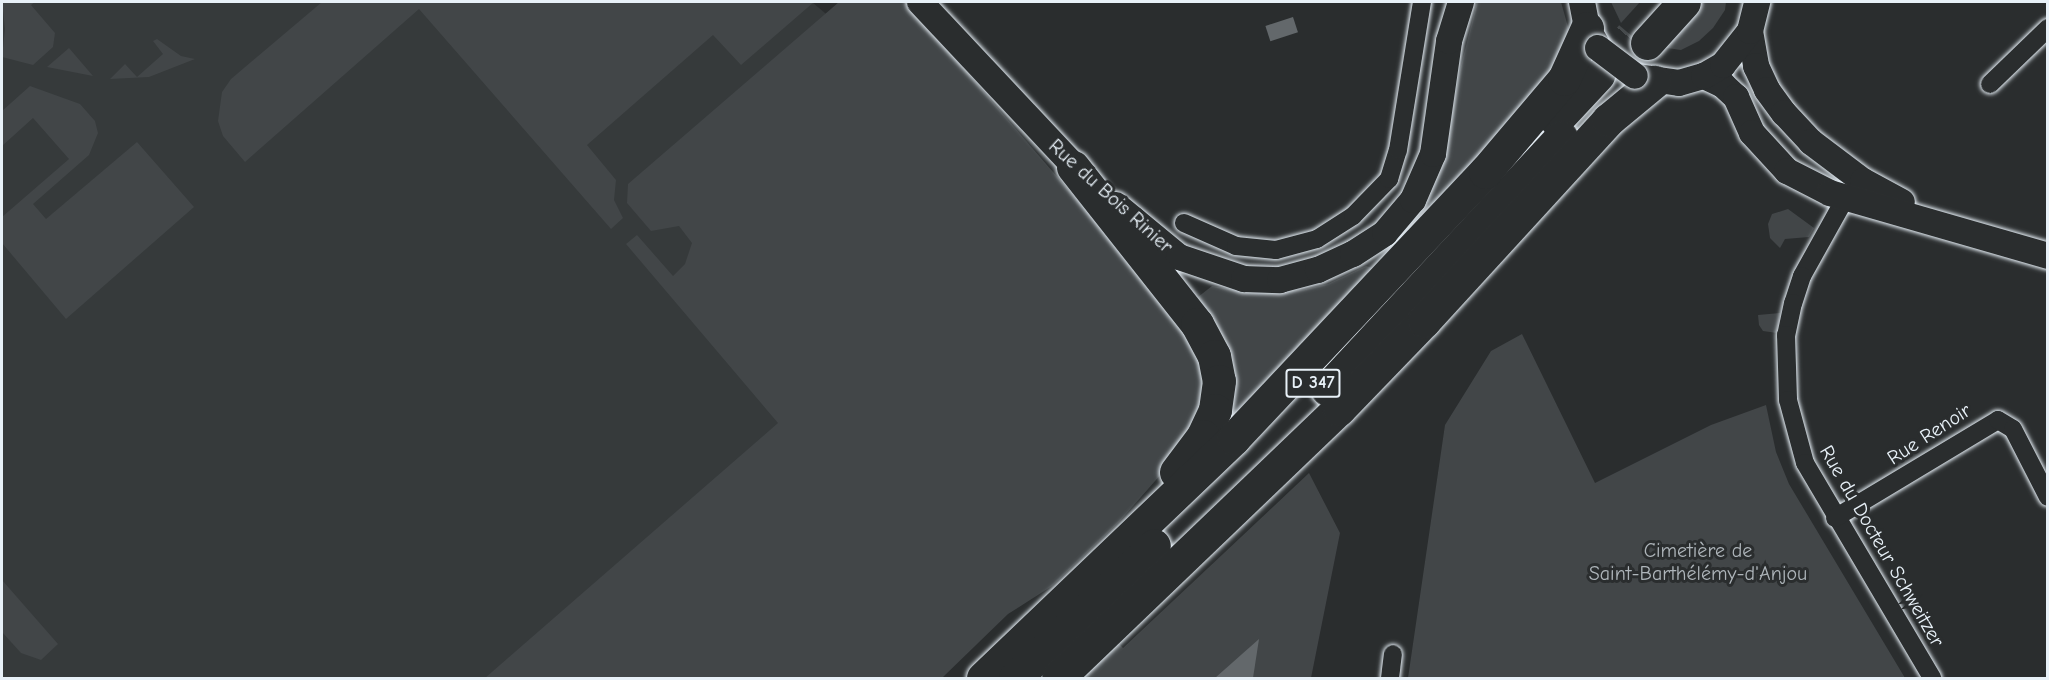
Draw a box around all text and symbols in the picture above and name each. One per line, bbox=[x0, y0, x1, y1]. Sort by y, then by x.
street label: Rue du Bois Rinier bbox=[1044, 134, 1178, 258]
road number: D 347 bbox=[1284, 368, 1342, 398]
street label: Rue Renoir bbox=[1883, 398, 1975, 470]
street label: Rue du Docteur Schweitzer bbox=[1814, 441, 1950, 651]
park label: Cimetière de Saint-Barthélémy-d'Anjou bbox=[1589, 538, 1807, 585]

